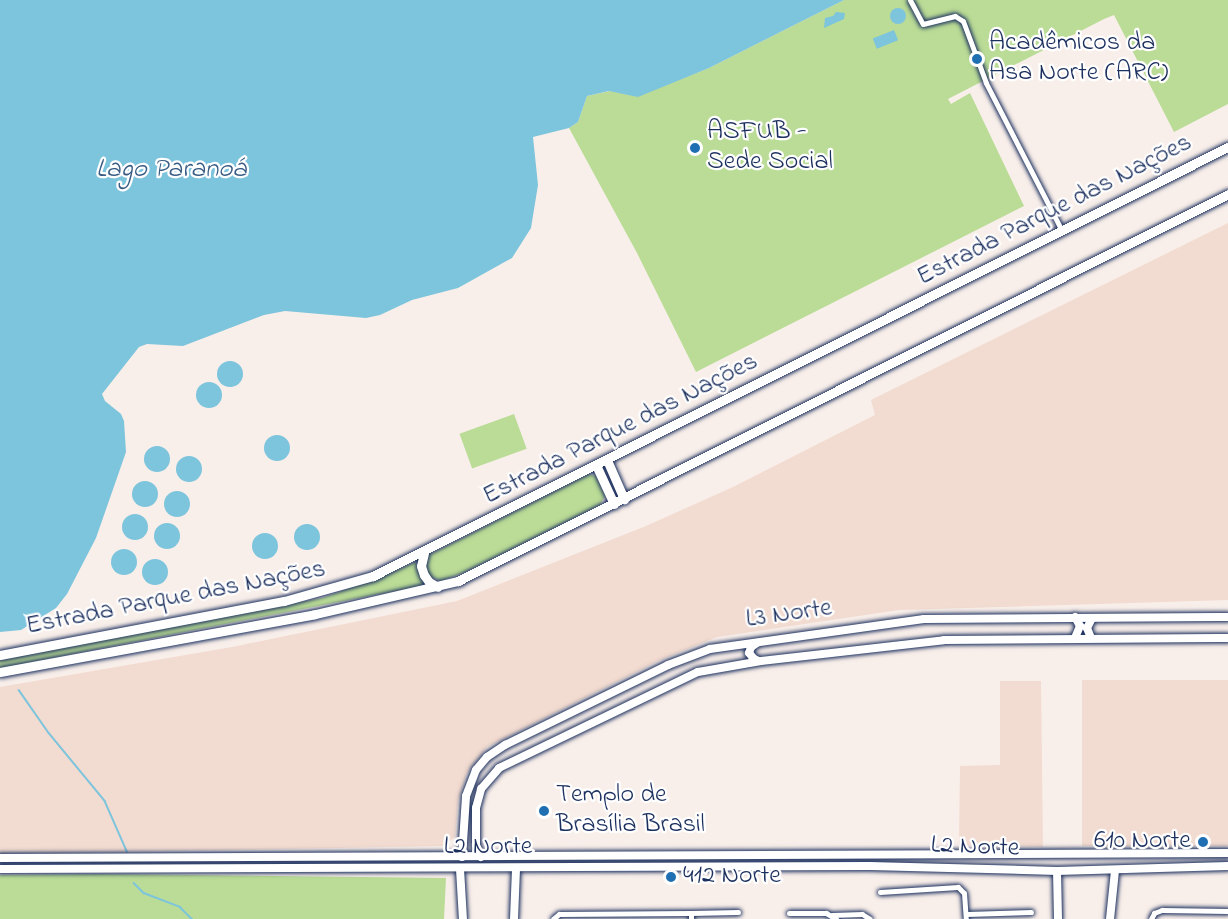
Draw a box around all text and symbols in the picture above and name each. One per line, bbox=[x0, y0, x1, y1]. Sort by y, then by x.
place label: Acadêmicos da Asa Norte (ARC) bbox=[989, 28, 1168, 89]
marker: Acadêmicos da Asa Norte (ARC) bbox=[970, 52, 984, 66]
place label: ASFUB - Sede Social bbox=[707, 117, 833, 178]
street label: Estrada Parque das Nações bbox=[912, 128, 1198, 294]
marker: ASFUB - Sede Social bbox=[688, 141, 702, 155]
water label: Lago Paranoá bbox=[96, 154, 246, 186]
street label: Estrada Parque das Nações bbox=[478, 347, 764, 513]
street label: Estrada Parque das Nações bbox=[24, 555, 328, 643]
street label: L3 Norte bbox=[744, 594, 834, 636]
place label: Templo de Brasília Brasil bbox=[556, 780, 705, 842]
marker: Templo de Brasília Brasil bbox=[537, 804, 551, 818]
place label: 610 Norte bbox=[1094, 826, 1191, 858]
street label: L2 Norte bbox=[930, 831, 1020, 865]
street label: L2 Norte bbox=[444, 832, 532, 864]
marker: 610 Norte bbox=[1196, 835, 1210, 849]
place label: 412 Norte bbox=[683, 861, 781, 893]
marker: 412 Norte bbox=[664, 870, 678, 884]

